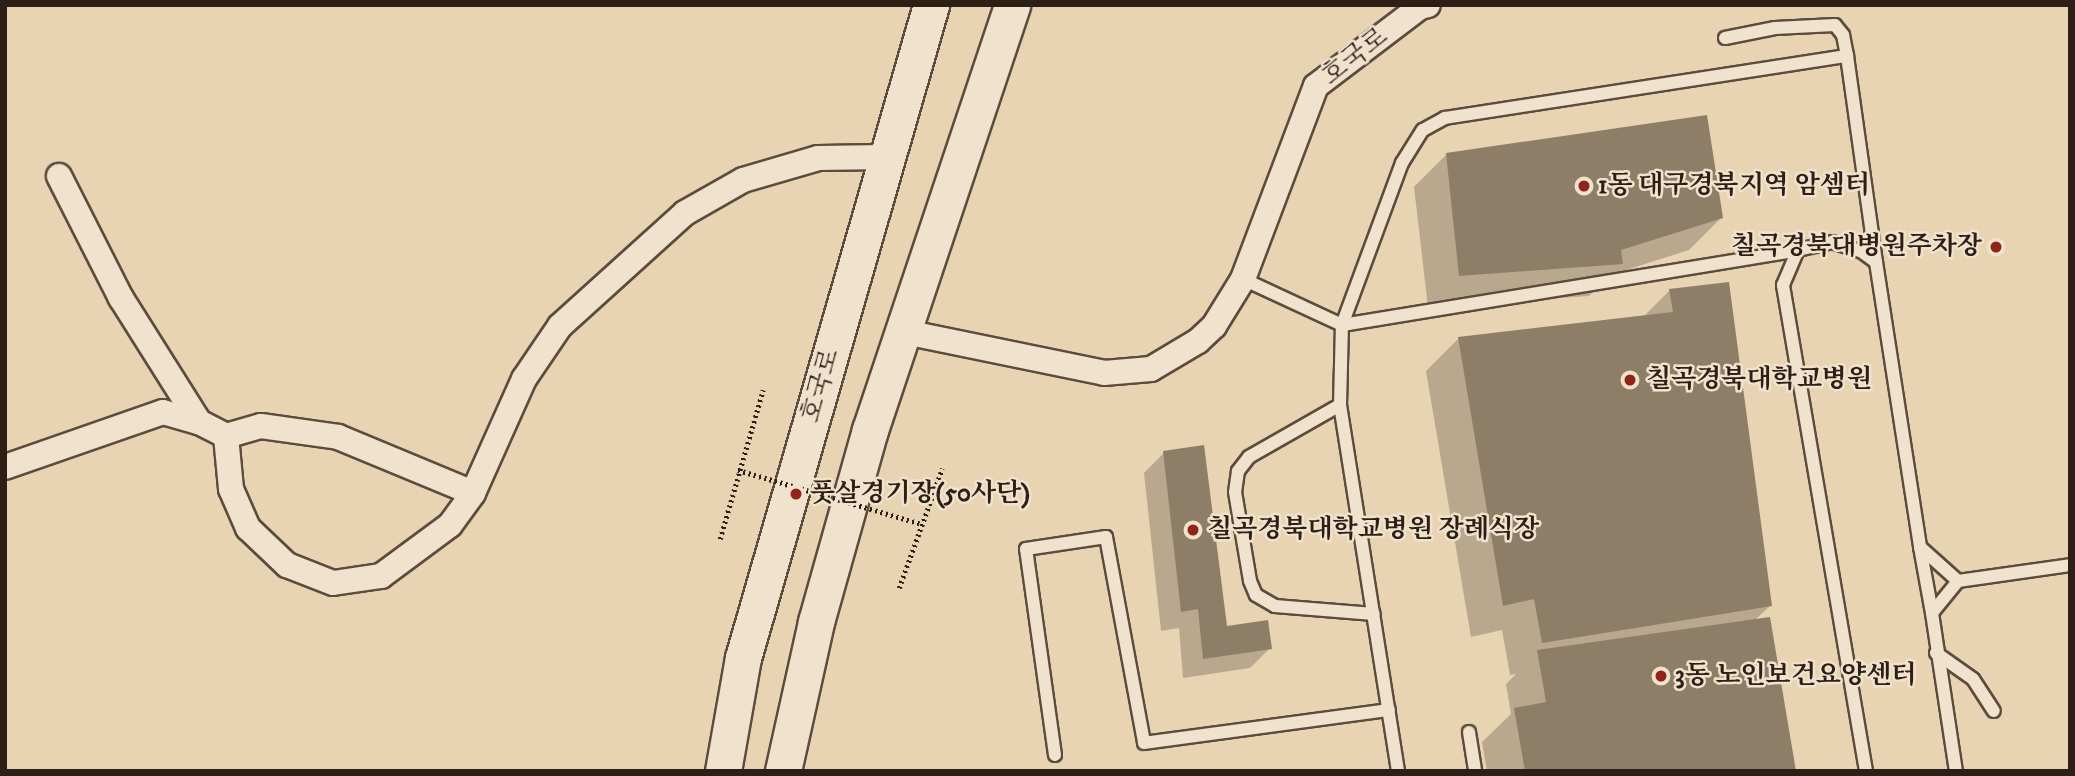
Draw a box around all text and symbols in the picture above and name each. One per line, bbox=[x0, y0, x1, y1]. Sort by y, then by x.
street label: 호국로 bbox=[1316, 22, 1394, 92]
place label: 1동 대구경북지역 암셈터 bbox=[1598, 170, 1870, 202]
marker: 1동 대구경북지역 암셈터 bbox=[1576, 178, 1592, 194]
place label: 칠곡경북대병원주차장 bbox=[1731, 231, 1982, 263]
marker: 칠곡경북대병원주차장 bbox=[1988, 239, 2004, 255]
street label: 호국로 bbox=[796, 345, 846, 427]
place label: 칠곡경북대학교병원 bbox=[1646, 364, 1872, 396]
marker: 칠곡경북대학교병원 bbox=[1620, 370, 1640, 390]
place label: 풋살경기장(50사단) bbox=[810, 478, 1030, 510]
marker: 풋살경기장(50사단) bbox=[788, 486, 804, 502]
place label: 칠곡경북대학교병원 장례식장 bbox=[1207, 514, 1539, 546]
marker: 칠곡경북대학교병원 장례식장 bbox=[1185, 522, 1201, 538]
place label: 3동 노인보건요양센터 bbox=[1675, 660, 1916, 692]
marker: 3동 노인보건요양센터 bbox=[1653, 668, 1669, 684]

